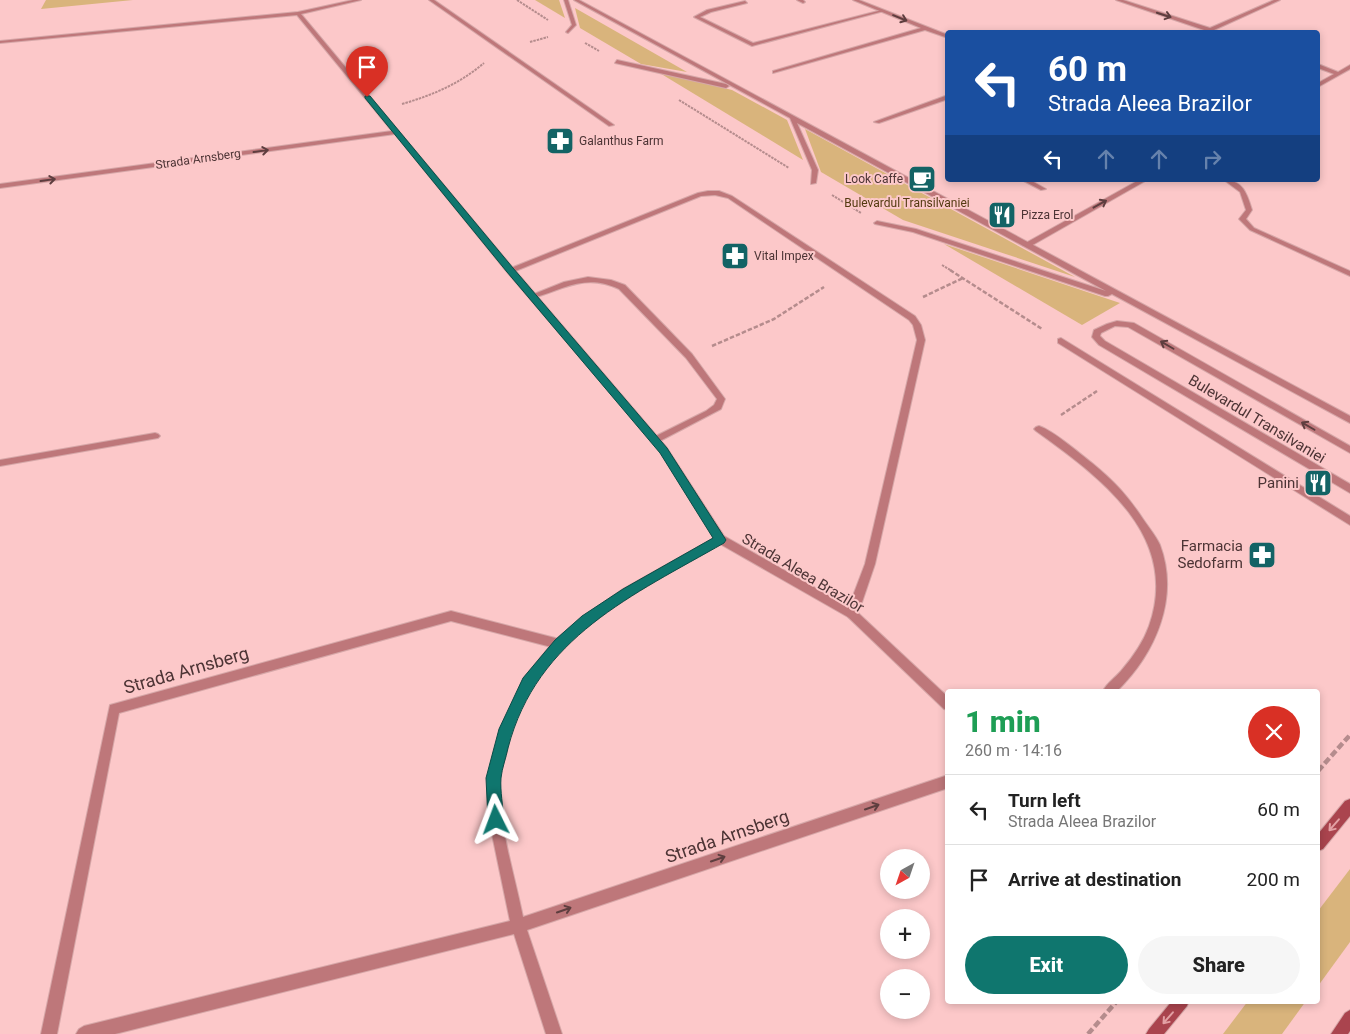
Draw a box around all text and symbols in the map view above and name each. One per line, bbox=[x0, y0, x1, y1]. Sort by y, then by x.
one-way arrow bbox=[1156, 11, 1171, 20]
one-way arrow bbox=[892, 14, 907, 23]
pin bbox=[346, 46, 388, 97]
text: 60 m bbox=[1048, 49, 1127, 90]
icon: left bbox=[965, 50, 1030, 115]
icon: arrive bbox=[353, 53, 381, 81]
text: Strada Aleea Brazilor bbox=[1048, 91, 1252, 116]
pharmacy icon: Galanthus Farm bbox=[545, 126, 575, 156]
place label: Galanthus Farm bbox=[579, 134, 664, 148]
icon: left bbox=[1039, 145, 1067, 173]
icon: ahead bbox=[1092, 145, 1120, 173]
icon: ahead bbox=[1145, 145, 1173, 173]
icon: right bbox=[1198, 145, 1226, 173]
street label: Strada Arnsberg bbox=[154, 146, 242, 172]
one-way arrow bbox=[253, 146, 269, 156]
cafe icon: Look Caffe bbox=[907, 164, 937, 194]
place label: Look Caffe bbox=[845, 172, 903, 186]
one-way arrow bbox=[40, 175, 56, 185]
park label: Bulevardul Transilvaniei bbox=[844, 196, 970, 210]
one-way arrow bbox=[1092, 199, 1107, 209]
restaurant icon: Pizza Erol bbox=[987, 200, 1017, 230]
place label: Pizza Erol bbox=[1021, 208, 1073, 222]
pharmacy icon: Vital Impex bbox=[720, 241, 750, 271]
place label: Vital Impex bbox=[754, 249, 814, 263]
one-way arrow bbox=[1160, 340, 1174, 350]
street label: Bulevardul Transilvaniei bbox=[1185, 371, 1329, 467]
one-way arrow bbox=[1301, 420, 1315, 430]
restaurant icon: Panini bbox=[1303, 468, 1333, 498]
place label: Panini bbox=[1258, 474, 1299, 492]
street label: Strada Aleea Brazilor bbox=[739, 529, 867, 617]
place label: Farmacia Sedofarm bbox=[1178, 537, 1243, 572]
pharmacy icon: Farmacia Sedofarm bbox=[1247, 540, 1277, 570]
street label: Strada Arnsberg bbox=[121, 642, 251, 698]
text: 1 min bbox=[965, 704, 1041, 739]
button: close bbox=[1248, 706, 1300, 758]
text: 260 m · 14:16 bbox=[965, 741, 1062, 760]
text: Turn left bbox=[1008, 789, 1081, 812]
position arrow bbox=[469, 793, 521, 845]
icon: left bbox=[965, 796, 993, 824]
text: 60 m bbox=[1257, 798, 1300, 821]
one-way arrow bbox=[864, 802, 879, 811]
street label: Strada Arnsberg bbox=[662, 805, 792, 867]
text: Strada Aleea Brazilor bbox=[1008, 812, 1156, 831]
one-way arrow bbox=[1328, 818, 1339, 831]
north arrow bbox=[880, 849, 930, 899]
map controls bbox=[880, 849, 930, 1019]
one-way arrow bbox=[710, 853, 726, 863]
icon: arrive bbox=[965, 866, 993, 894]
text: Arrive at destination bbox=[1008, 868, 1181, 891]
text: 200 m bbox=[1247, 868, 1300, 891]
one-way arrow bbox=[556, 905, 572, 915]
button: + bbox=[880, 909, 930, 959]
button: Exit bbox=[965, 936, 1128, 994]
button: Share bbox=[1138, 936, 1300, 994]
button: − bbox=[880, 969, 930, 1019]
one-way arrow bbox=[1162, 1011, 1174, 1024]

